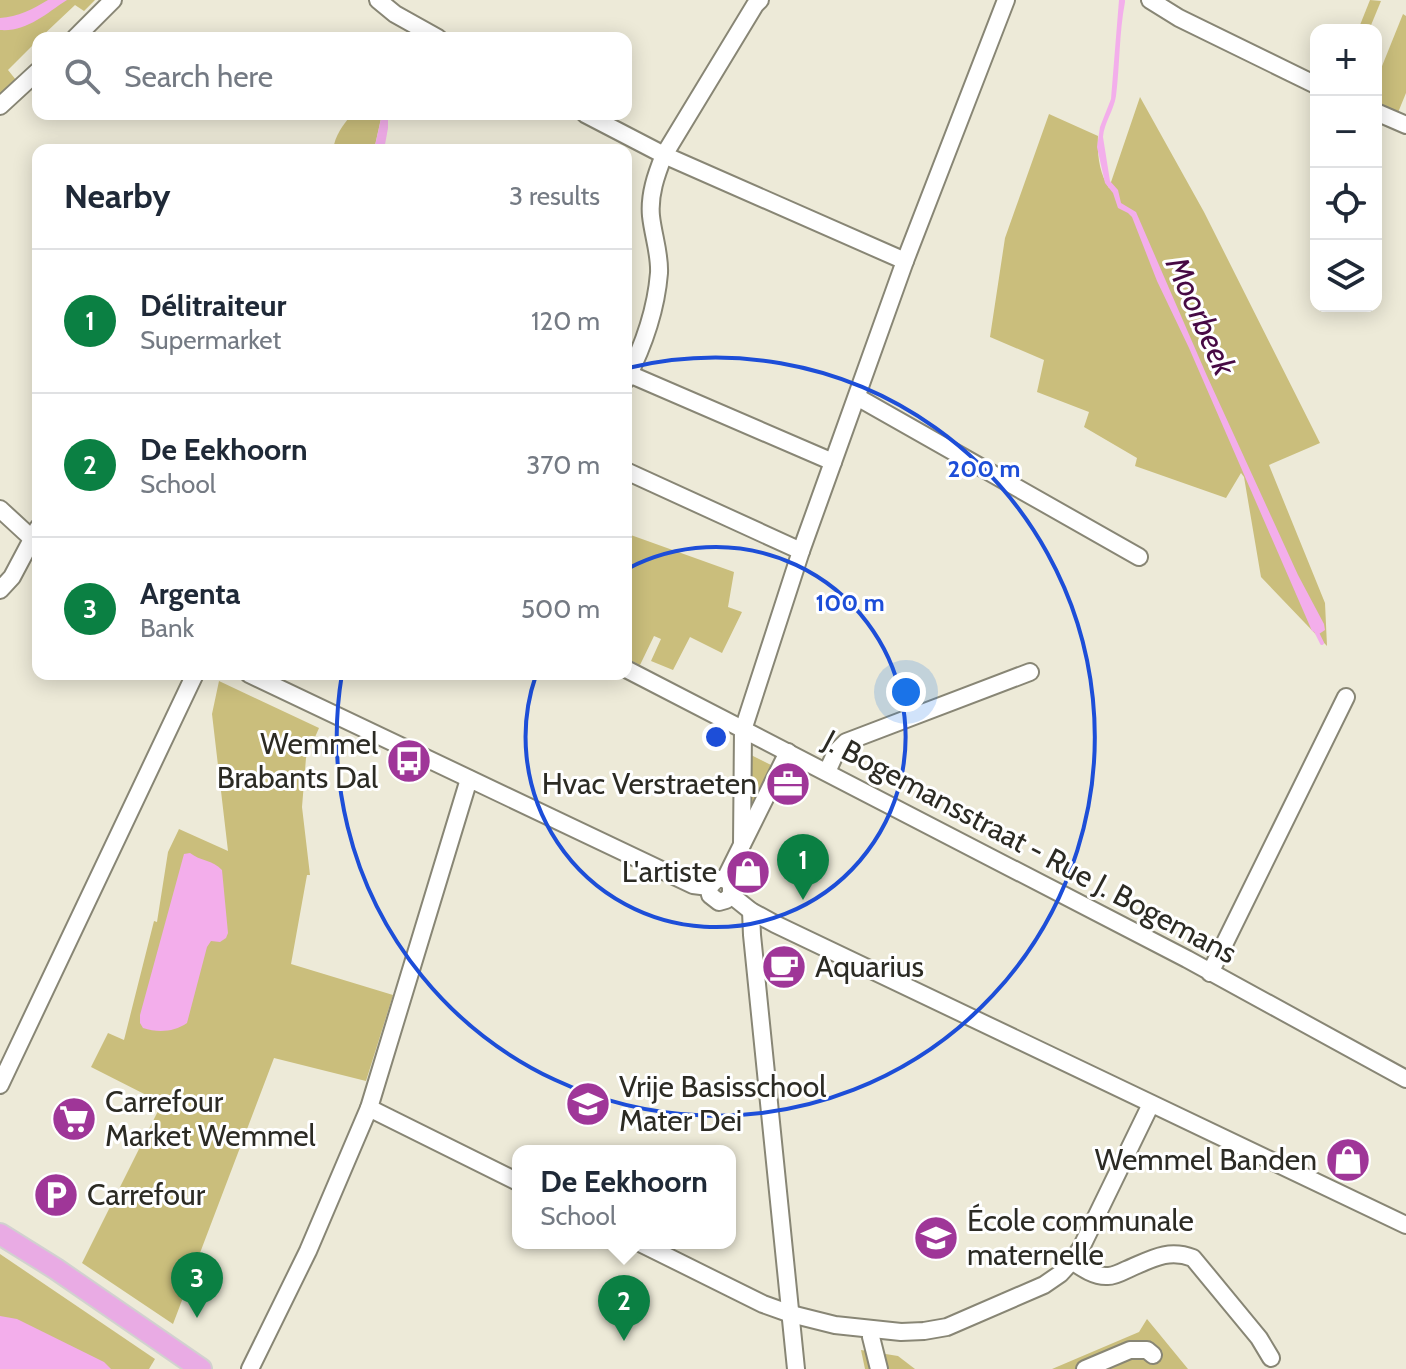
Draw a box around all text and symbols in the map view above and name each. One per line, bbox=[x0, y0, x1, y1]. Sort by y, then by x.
map controls bbox=[1310, 24, 1382, 312]
button: + bbox=[1310, 24, 1382, 96]
search box bbox=[32, 32, 632, 120]
icon: search bbox=[60, 54, 104, 98]
text: Search here bbox=[124, 58, 273, 95]
button: − bbox=[1310, 96, 1382, 168]
button: locate bbox=[1310, 168, 1382, 240]
text: Nearby bbox=[64, 175, 171, 217]
text: 3 results bbox=[509, 180, 600, 212]
button: layers bbox=[1310, 240, 1382, 312]
water label: Moorbeek bbox=[1158, 249, 1245, 383]
text: Délitraiteur bbox=[140, 287, 286, 324]
text: 1 bbox=[85, 305, 95, 337]
text: 120 m bbox=[531, 305, 600, 337]
text: Supermarket bbox=[140, 324, 281, 356]
text: De Eekhoorn bbox=[140, 431, 308, 468]
text: 2 bbox=[83, 449, 97, 481]
text: 370 m bbox=[526, 449, 600, 481]
text: 200 m bbox=[948, 454, 1020, 483]
text: School bbox=[140, 468, 216, 500]
text: Argenta bbox=[140, 575, 241, 612]
text: 100 m bbox=[815, 588, 885, 617]
text: 3 bbox=[83, 593, 97, 625]
text: 500 m bbox=[521, 593, 600, 625]
text: Bank bbox=[140, 612, 194, 644]
your location bbox=[886, 672, 926, 712]
street label: J. Bogemansstraat - Rue J. Bogemans bbox=[816, 721, 1243, 972]
centre of rings bbox=[702, 723, 730, 751]
place label: Wemmel Brabants Dal bbox=[217, 725, 378, 796]
bus stop icon: Wemmel Brabants Dal bbox=[385, 737, 433, 785]
office icon: Hvac Verstraeten bbox=[764, 760, 812, 808]
place label: Hvac Verstraeten bbox=[542, 765, 757, 802]
pin: 1 bbox=[777, 834, 829, 900]
shop icon: L'artiste bbox=[724, 848, 772, 896]
place label: L'artiste bbox=[622, 853, 717, 890]
cafe icon: Aquarius bbox=[760, 943, 808, 991]
place label: Aquarius bbox=[815, 948, 924, 985]
place label: Vrije Basisschool Mater Dei bbox=[619, 1068, 826, 1139]
school or university icon: Vrije Basisschool Mater Dei bbox=[564, 1080, 612, 1128]
place label: Carrefour Market Wemmel bbox=[105, 1083, 316, 1154]
supermarket icon: Carrefour Market Wemmel bbox=[50, 1095, 98, 1143]
shop icon: Wemmel Banden bbox=[1324, 1136, 1372, 1184]
place label: Wemmel Banden bbox=[1095, 1141, 1317, 1178]
popup bbox=[512, 1145, 736, 1249]
text: De Eekhoorn bbox=[540, 1163, 708, 1200]
parking icon: Carrefour bbox=[32, 1171, 80, 1219]
place label: Carrefour bbox=[87, 1176, 206, 1213]
text: School bbox=[540, 1200, 616, 1232]
place label: École communale maternelle bbox=[967, 1202, 1194, 1273]
school or university icon: École communale maternelle bbox=[912, 1214, 960, 1262]
pin: 3 bbox=[171, 1252, 223, 1318]
pin: 2 bbox=[598, 1275, 650, 1341]

